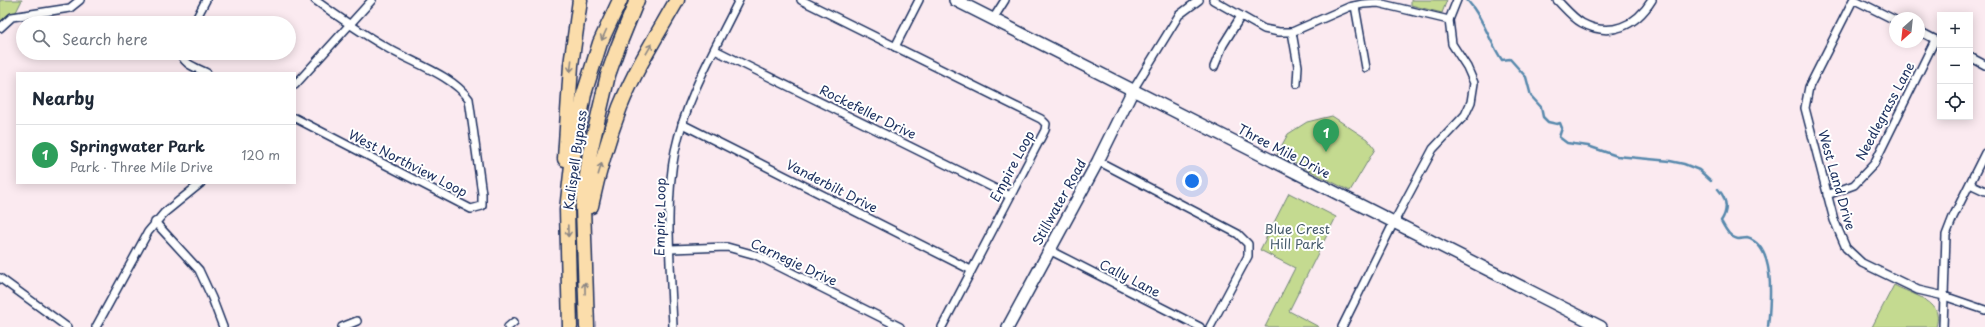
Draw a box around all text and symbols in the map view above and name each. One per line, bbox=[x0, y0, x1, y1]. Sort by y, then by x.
north arrow bbox=[1889, 12, 1925, 48]
map controls bbox=[1937, 12, 1973, 120]
button: + bbox=[1937, 12, 1973, 48]
search box bbox=[16, 16, 296, 60]
icon: search bbox=[30, 27, 52, 49]
text: Search here bbox=[62, 27, 148, 50]
one-way arrow bbox=[600, 29, 607, 41]
one-way arrow bbox=[646, 43, 654, 55]
button: − bbox=[1937, 48, 1973, 84]
street label: Needlegrass Lane bbox=[1851, 58, 1919, 163]
one-way arrow bbox=[567, 59, 575, 72]
street label: Rockefeller Drive bbox=[817, 80, 920, 143]
button: locate bbox=[1937, 84, 1973, 120]
text: Nearby bbox=[32, 85, 94, 111]
street label: Kalispell Bypass bbox=[558, 109, 591, 211]
street label: Three Mile Drive bbox=[1235, 119, 1334, 182]
pin: 1 bbox=[1313, 119, 1339, 152]
street label: West Northview Loop bbox=[345, 124, 471, 201]
street label: Empire Loop bbox=[985, 127, 1038, 205]
street label: West Land Drive bbox=[1814, 128, 1861, 232]
text: Springwater Park bbox=[70, 134, 205, 157]
text: 1 bbox=[42, 145, 48, 164]
text: 120 m bbox=[241, 145, 280, 164]
street label: Vanderbilt Drive bbox=[783, 154, 881, 217]
street label: Stillwater Road bbox=[1027, 155, 1090, 248]
text: Park · Three Mile Drive bbox=[70, 157, 213, 176]
one-way arrow bbox=[597, 163, 604, 176]
your location bbox=[1182, 171, 1202, 191]
street label: Empire Loop bbox=[649, 177, 670, 256]
park label: Blue Crest Hill Park bbox=[1264, 219, 1330, 253]
one-way arrow bbox=[564, 224, 572, 237]
street label: Carnegie Drive bbox=[748, 233, 841, 290]
street label: Cally Lane bbox=[1096, 254, 1164, 301]
one-way arrow bbox=[581, 282, 589, 295]

